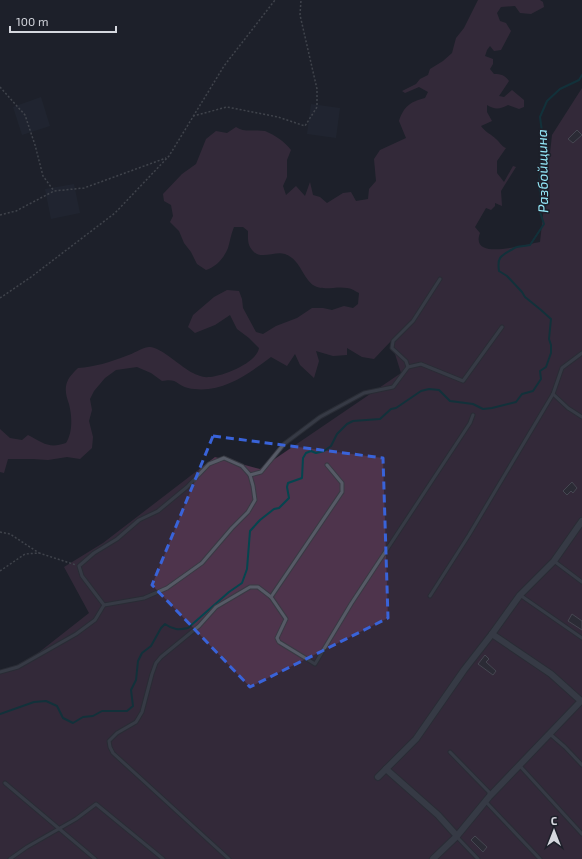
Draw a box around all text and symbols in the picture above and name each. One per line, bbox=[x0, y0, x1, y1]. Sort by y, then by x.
scale bar bbox=[10, 8, 116, 34]
text: 100 m bbox=[16, 14, 48, 28]
water label: Разбойщина bbox=[533, 129, 551, 213]
north arrow bbox=[534, 811, 574, 851]
text: С bbox=[551, 814, 558, 827]

